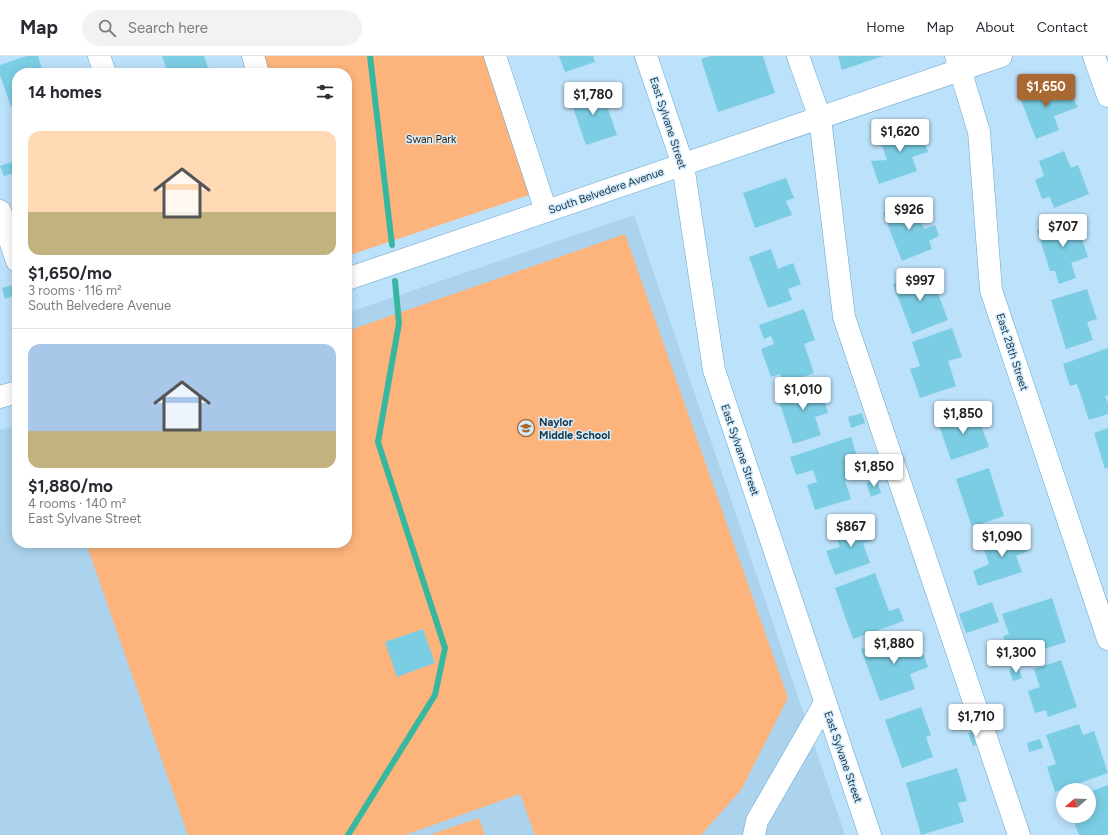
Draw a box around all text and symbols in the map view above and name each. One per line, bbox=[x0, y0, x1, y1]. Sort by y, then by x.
search box bbox=[82, 10, 362, 46]
text: Map bbox=[20, 16, 58, 39]
icon: search bbox=[96, 17, 118, 39]
text: Search here bbox=[128, 19, 208, 37]
text: Home bbox=[866, 19, 905, 36]
text: Map bbox=[927, 19, 954, 36]
text: About bbox=[976, 19, 1015, 36]
text: Contact bbox=[1037, 19, 1088, 36]
pin: $1,650 bbox=[1013, 74, 1079, 108]
street label: East Sylvane Street bbox=[647, 75, 689, 171]
text: $1,650 bbox=[1026, 79, 1066, 94]
icon: filters bbox=[314, 81, 336, 103]
text: 14 homes bbox=[28, 82, 102, 102]
pin: $1,780 bbox=[560, 82, 626, 116]
text: $1,780 bbox=[573, 87, 613, 102]
pin: $1,620 bbox=[867, 119, 933, 153]
text: $1,620 bbox=[880, 124, 920, 139]
park label: Swan Park bbox=[406, 133, 457, 146]
icon: home bbox=[146, 157, 218, 229]
street label: South Belvedere Avenue bbox=[547, 165, 665, 217]
pin: $926 bbox=[885, 197, 933, 231]
text: $926 bbox=[894, 202, 924, 217]
pin: $707 bbox=[1039, 214, 1087, 248]
text: $707 bbox=[1048, 219, 1078, 234]
text: $1,650/mo bbox=[28, 263, 112, 283]
pin: $997 bbox=[896, 268, 944, 302]
text: $997 bbox=[905, 273, 935, 288]
text: 3 rooms · 116 m² bbox=[28, 283, 122, 298]
text: South Belvedere Avenue bbox=[28, 298, 171, 313]
street label: East 28th Street bbox=[993, 312, 1031, 392]
icon: home bbox=[146, 370, 218, 442]
pin: $1,010 bbox=[770, 377, 836, 411]
text: $1,010 bbox=[784, 382, 822, 397]
pin: $1,850 bbox=[930, 401, 996, 435]
street label: East Sylvane Street bbox=[718, 403, 762, 497]
text: $1,850 bbox=[943, 406, 983, 421]
place label: Naylor Middle School bbox=[539, 416, 611, 442]
school or university icon: Naylor Middle School bbox=[516, 418, 536, 438]
pin: $1,850 bbox=[841, 454, 907, 488]
text: $1,850 bbox=[854, 459, 894, 474]
text: $1,880/mo bbox=[28, 476, 113, 496]
text: 4 rooms · 140 m² bbox=[28, 496, 126, 511]
text: East Sylvane Street bbox=[28, 511, 141, 526]
pin: $867 bbox=[827, 514, 875, 548]
text: $867 bbox=[836, 519, 866, 534]
pin: $1,090 bbox=[969, 524, 1035, 558]
text: $1,090 bbox=[982, 529, 1022, 544]
pin: $1,880 bbox=[861, 631, 927, 665]
text: $1,880 bbox=[874, 636, 914, 651]
pin: $1,300 bbox=[983, 640, 1049, 674]
text: $1,300 bbox=[996, 645, 1036, 660]
pin: $1,710 bbox=[943, 704, 1009, 738]
text: $1,710 bbox=[957, 709, 995, 724]
street label: East Sylvane Street bbox=[821, 710, 865, 804]
north arrow bbox=[1056, 783, 1096, 823]
map controls bbox=[1056, 783, 1096, 823]

